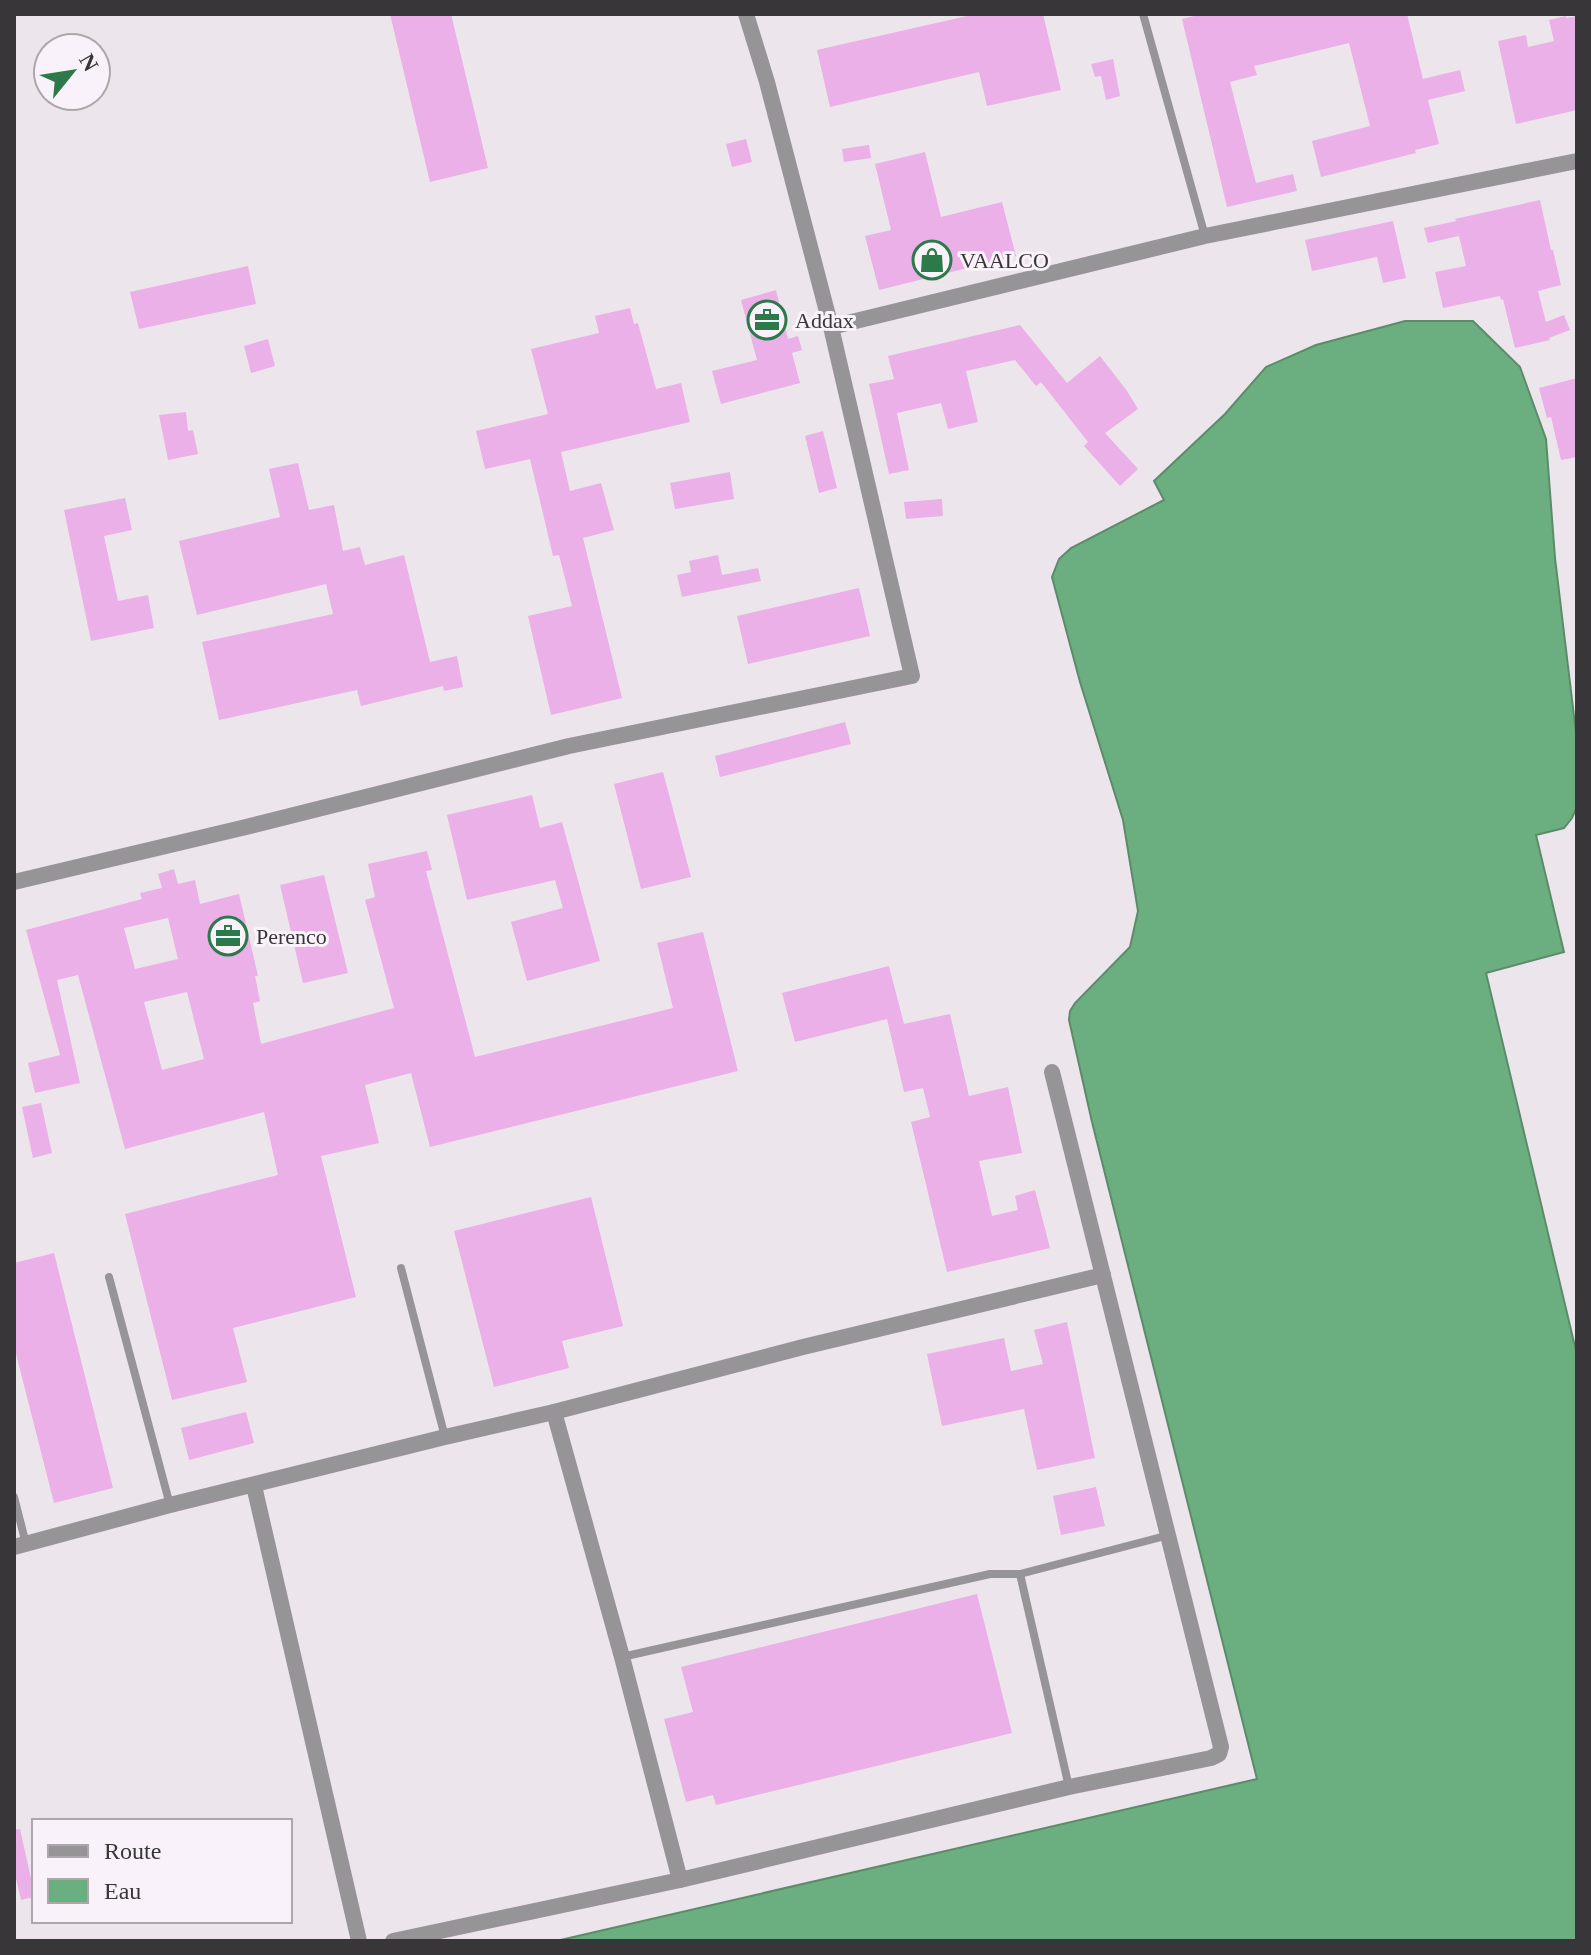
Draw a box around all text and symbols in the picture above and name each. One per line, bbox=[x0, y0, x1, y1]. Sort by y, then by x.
north arrow bbox=[32, 32, 112, 112]
text: N bbox=[74, 49, 104, 75]
shop icon: VAALCO bbox=[911, 239, 953, 281]
place label: VAALCO bbox=[960, 248, 1049, 273]
office icon: Addax bbox=[746, 299, 788, 341]
place label: Addax bbox=[795, 308, 854, 333]
office icon: Perenco bbox=[207, 915, 249, 957]
place label: Perenco bbox=[256, 924, 327, 949]
legend bbox=[32, 1819, 292, 1923]
text: Route bbox=[104, 1838, 161, 1864]
text: Eau bbox=[104, 1878, 141, 1904]

